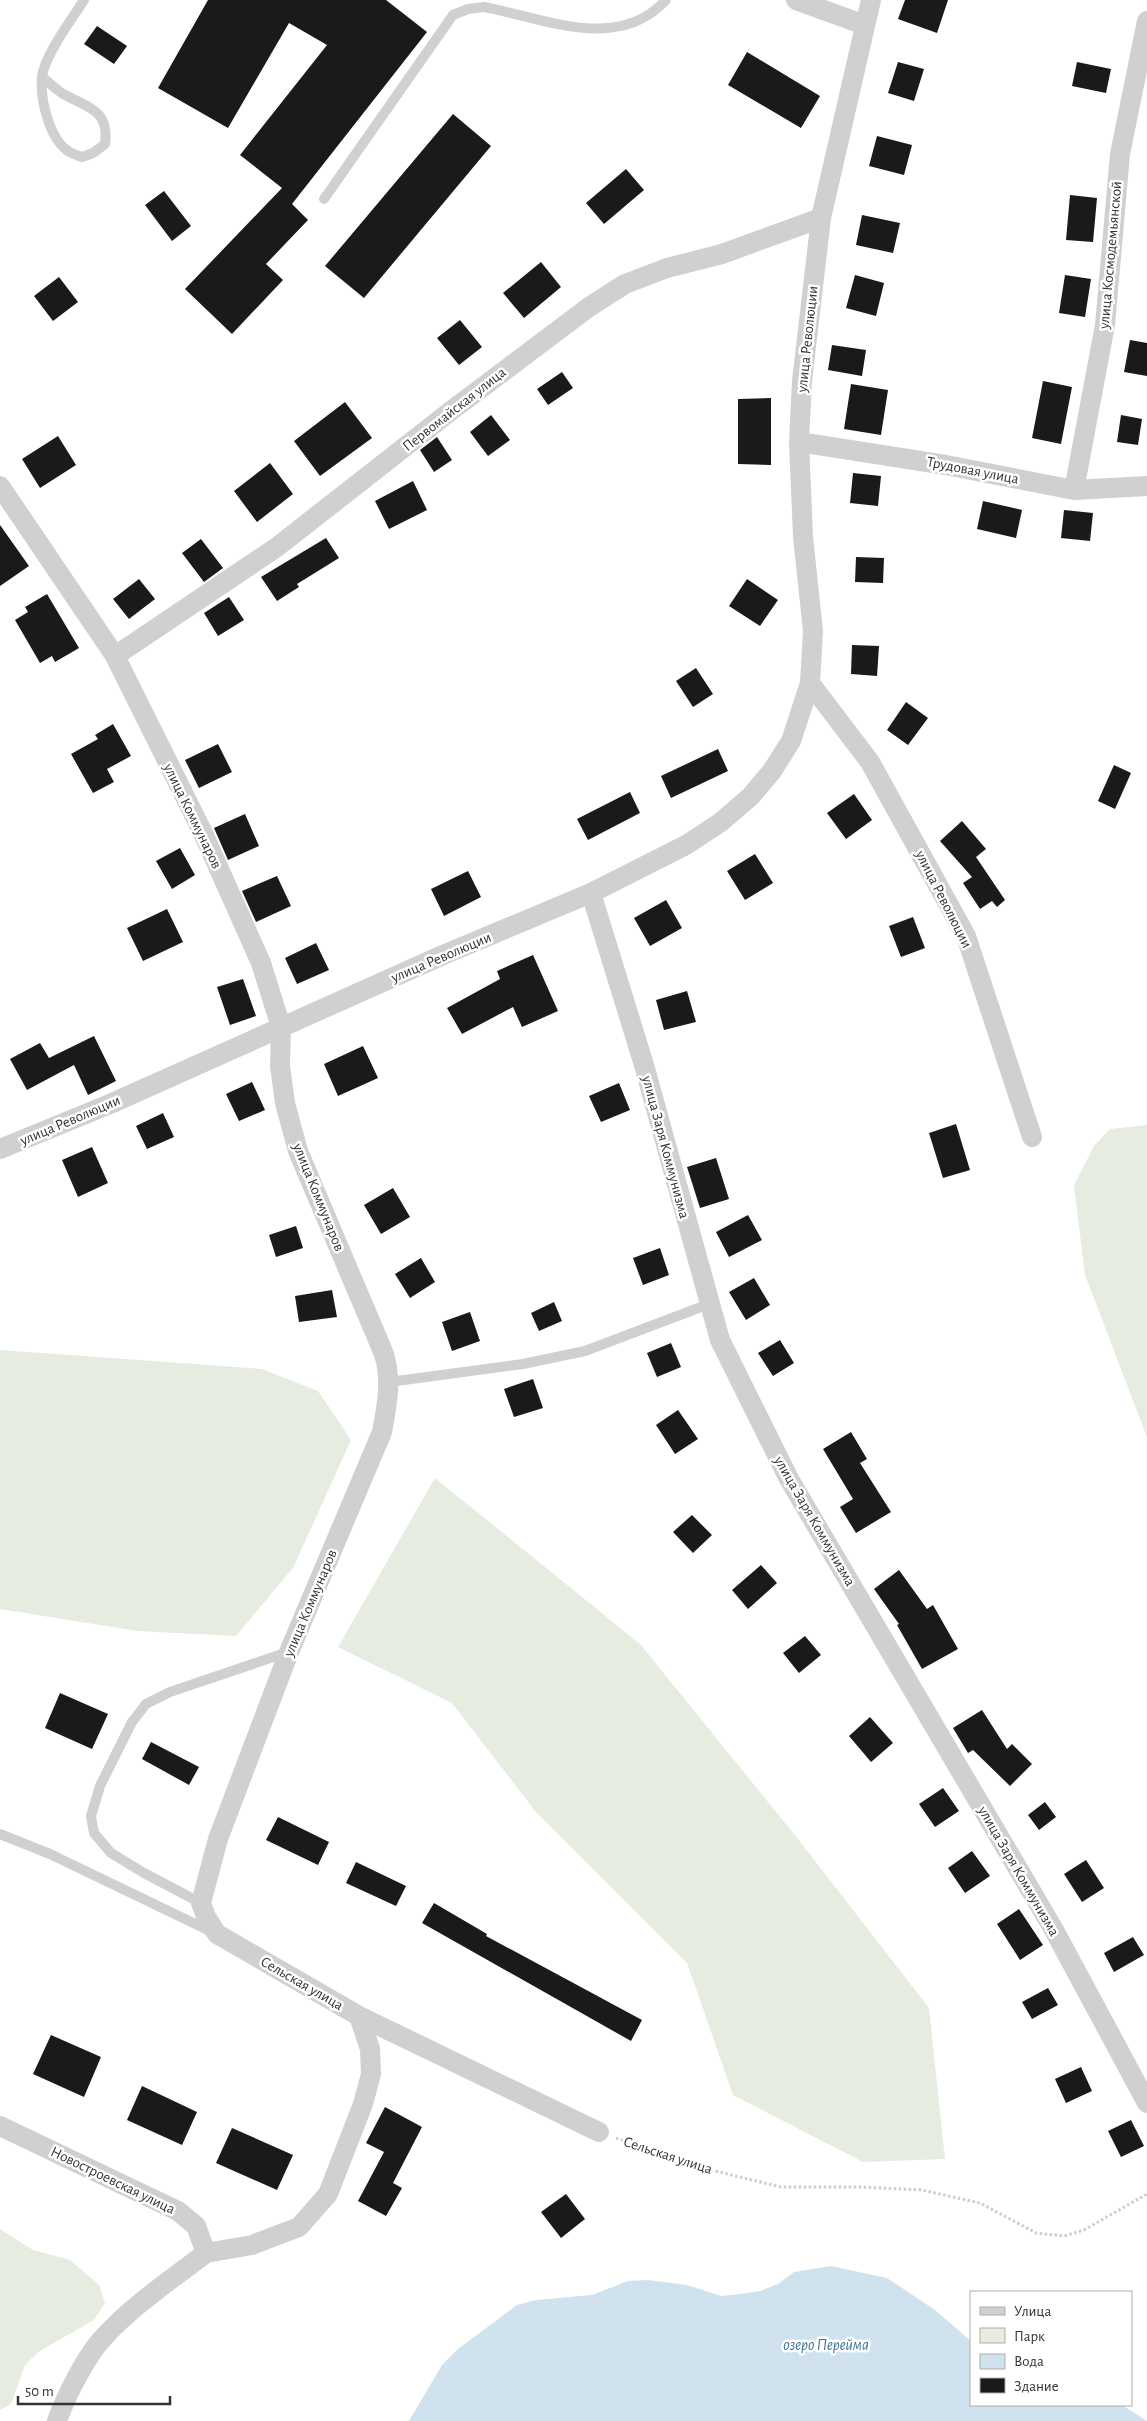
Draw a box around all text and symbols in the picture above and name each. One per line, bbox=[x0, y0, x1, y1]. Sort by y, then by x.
street label: улица Космодемьянской bbox=[1096, 181, 1124, 331]
street label: улица Революции bbox=[794, 285, 821, 394]
street label: Первомайская улица bbox=[400, 365, 509, 454]
street label: Трудовая улица bbox=[926, 454, 1020, 487]
street label: улица Коммунаров bbox=[160, 760, 224, 871]
street label: улица Революции bbox=[912, 847, 975, 950]
street label: улица Революции bbox=[388, 930, 493, 986]
street label: улица Заря Коммунизма bbox=[639, 1073, 692, 1220]
street label: улица Революции bbox=[17, 1093, 122, 1149]
street label: улица Коммунаров bbox=[290, 1140, 347, 1253]
street label: улица Заря Коммунизма bbox=[771, 1453, 858, 1589]
street label: улица Коммунаров bbox=[281, 1547, 340, 1660]
street label: улица Заря Коммунизма bbox=[975, 1803, 1062, 1939]
street label: Сельская улица bbox=[258, 1954, 346, 2013]
street label: Сельская улица bbox=[621, 2134, 714, 2177]
street label: Новостроевская улица bbox=[48, 2144, 177, 2217]
legend bbox=[970, 2291, 1132, 2406]
text: Улица bbox=[1014, 2304, 1051, 2319]
text: Парк bbox=[1014, 2329, 1045, 2344]
water label: озеро Перейма bbox=[783, 2337, 869, 2354]
text: Вода bbox=[1014, 2354, 1044, 2369]
scale bar bbox=[18, 2374, 170, 2406]
text: Здание bbox=[1014, 2379, 1059, 2394]
text: 50 m bbox=[25, 2384, 54, 2399]

